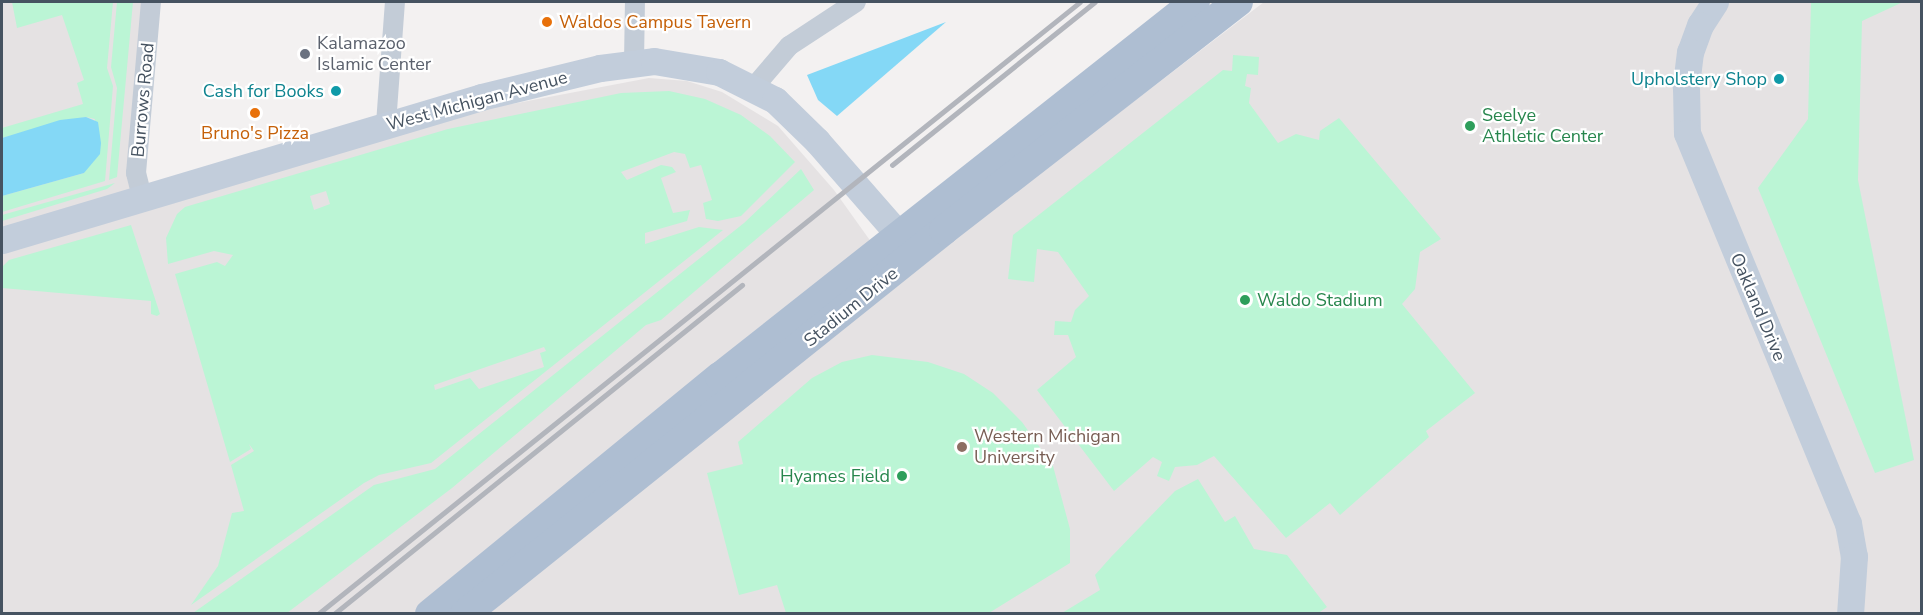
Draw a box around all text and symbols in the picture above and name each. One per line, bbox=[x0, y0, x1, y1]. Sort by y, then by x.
place label: Waldos Campus Tavern bbox=[559, 11, 751, 33]
marker: Waldos Campus Tavern bbox=[540, 15, 554, 29]
place label: Kalamazoo Islamic Center bbox=[317, 33, 431, 76]
street label: Burrows Road bbox=[127, 42, 159, 158]
marker: Kalamazoo Islamic Center bbox=[298, 47, 312, 61]
street label: West Michigan Avenue bbox=[384, 66, 570, 136]
place label: Upholstery Shop bbox=[1631, 68, 1767, 90]
marker: Upholstery Shop bbox=[1772, 72, 1786, 86]
place label: Cash for Books bbox=[203, 80, 324, 102]
marker: Cash for Books bbox=[329, 84, 343, 98]
place label: Seelye Athletic Center bbox=[1482, 105, 1603, 148]
marker: Bruno's Pizza bbox=[248, 106, 262, 120]
marker: Seelye Athletic Center bbox=[1463, 119, 1477, 133]
place label: Bruno's Pizza bbox=[201, 122, 309, 144]
street label: Oakland Drive bbox=[1726, 250, 1790, 364]
street label: Stadium Drive bbox=[800, 263, 902, 351]
place label: Waldo Stadium bbox=[1257, 289, 1383, 311]
marker: Waldo Stadium bbox=[1238, 293, 1252, 307]
place label: Western Michigan University bbox=[974, 426, 1121, 468]
marker: Western Michigan University bbox=[955, 440, 969, 454]
place label: Hyames Field bbox=[780, 465, 890, 487]
marker: Hyames Field bbox=[895, 469, 909, 483]

